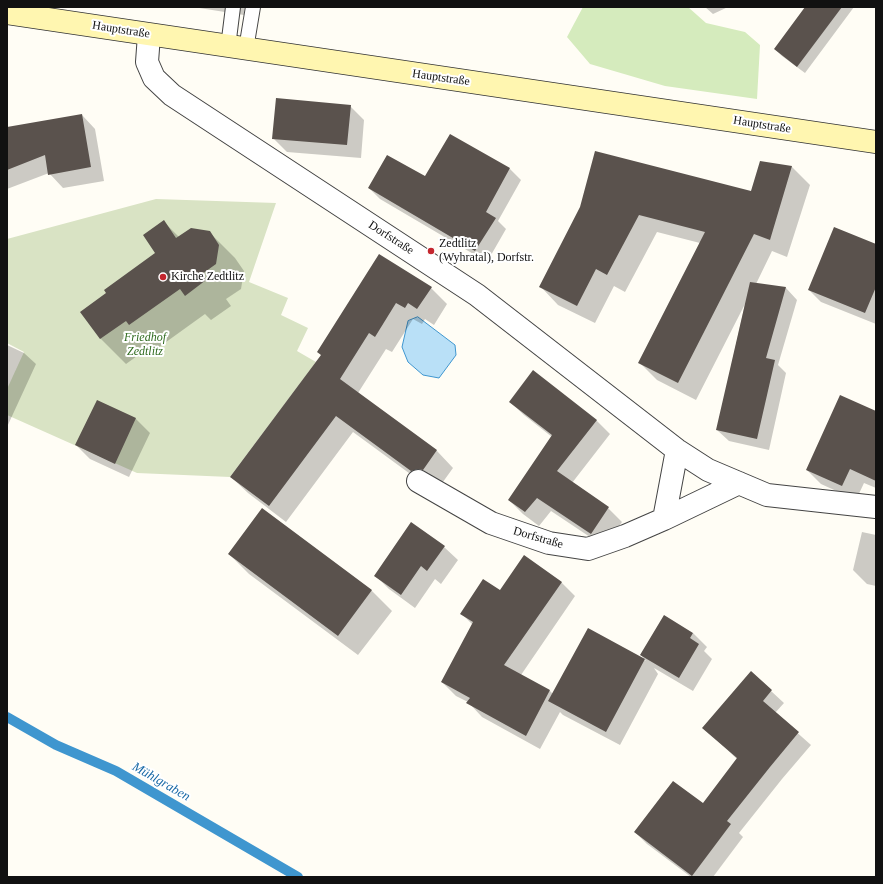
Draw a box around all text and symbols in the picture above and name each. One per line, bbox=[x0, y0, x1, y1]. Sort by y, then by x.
street label: Hauptstraße bbox=[91, 18, 151, 42]
street label: Hauptstraße bbox=[411, 67, 471, 89]
street label: Hauptstraße bbox=[732, 113, 792, 137]
street label: Dorfstraße bbox=[366, 218, 416, 258]
place label: Zedtlitz (Wyhratal), Dorfstr. bbox=[439, 237, 534, 265]
marker: Zedtlitz (Wyhratal), Dorfstr. bbox=[426, 246, 436, 256]
place label: Kirche Zedtlitz bbox=[171, 270, 244, 284]
marker: Kirche Zedtlitz bbox=[158, 272, 168, 282]
park label: Friedhof Zedtlitz bbox=[124, 331, 166, 359]
street label: Dorfstraße bbox=[511, 524, 565, 552]
water label: Mühlgraben bbox=[129, 759, 193, 805]

